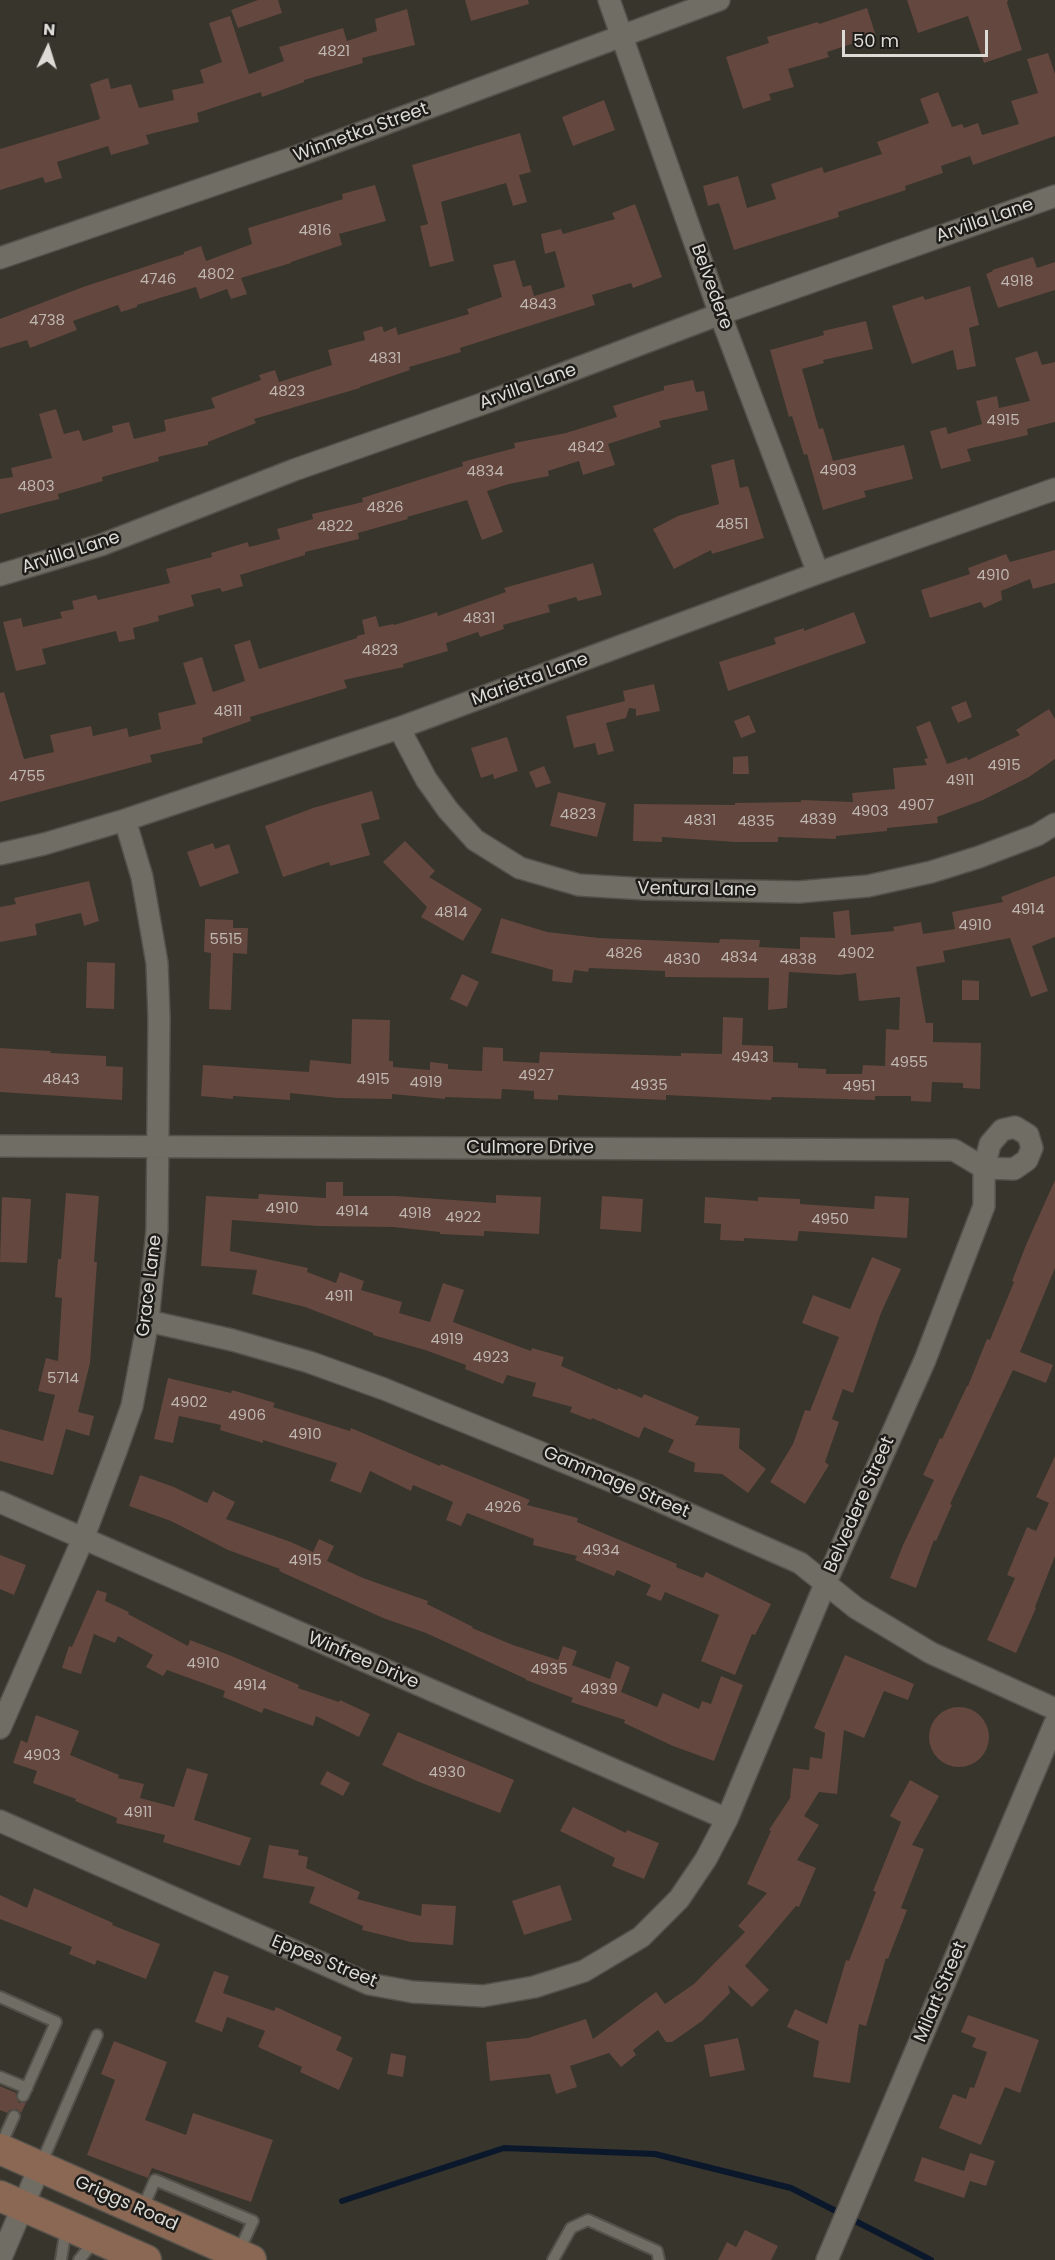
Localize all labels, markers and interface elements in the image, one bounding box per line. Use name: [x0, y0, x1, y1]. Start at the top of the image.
north arrow: [18, 18, 78, 78]
text: N: [42, 18, 56, 41]
scale bar: [845, 18, 990, 56]
text: 50 m: [853, 28, 899, 53]
house number: 4821: [318, 43, 350, 61]
street label: Winnetka Street: [291, 99, 431, 167]
street label: Arvilla Lane: [933, 194, 1037, 248]
house number: 4816: [298, 222, 332, 240]
street label: Belvedere: [686, 241, 736, 333]
house number: 4802: [198, 266, 234, 284]
house number: 4746: [140, 271, 176, 289]
house number: 4918: [1000, 273, 1034, 291]
house number: 4843: [519, 296, 557, 314]
house number: 4738: [29, 312, 65, 330]
house number: 4831: [369, 350, 401, 368]
street label: Arvilla Lane: [476, 359, 580, 415]
house number: 4823: [269, 383, 305, 401]
house number: 4915: [986, 412, 1020, 430]
house number: 4842: [568, 439, 604, 457]
house number: 4903: [819, 462, 857, 480]
house number: 4834: [466, 463, 504, 481]
house number: 4803: [17, 478, 55, 496]
house number: 4826: [366, 499, 404, 517]
house number: 4851: [715, 516, 749, 534]
house number: 4822: [317, 518, 353, 536]
street label: Arvilla Lane: [19, 527, 123, 579]
house number: 4910: [976, 567, 1010, 585]
house number: 4831: [463, 610, 495, 628]
house number: 4823: [362, 642, 398, 660]
street label: Marietta Lane: [469, 649, 591, 711]
house number: 4811: [214, 703, 242, 721]
house number: 4915: [987, 757, 1021, 775]
house number: 4755: [9, 768, 45, 786]
house number: 4911: [946, 772, 974, 790]
house number: 4907: [898, 797, 934, 815]
house number: 4903: [851, 803, 889, 821]
house number: 4823: [560, 806, 596, 824]
house number: 4839: [799, 811, 837, 829]
house number: 4831: [684, 812, 716, 830]
house number: 4835: [737, 813, 775, 831]
street label: Ventura Lane: [637, 878, 757, 902]
house number: 4914: [1011, 901, 1045, 919]
house number: 4814: [434, 904, 468, 922]
house number: 4910: [958, 917, 992, 935]
house number: 5515: [209, 931, 243, 949]
house number: 4826: [605, 945, 643, 963]
house number: 4902: [838, 945, 874, 963]
house number: 4834: [720, 949, 758, 967]
house number: 4830: [663, 951, 701, 969]
house number: 4838: [779, 951, 817, 969]
house number: 4943: [731, 1049, 769, 1067]
house number: 4955: [890, 1054, 928, 1072]
house number: 4927: [518, 1067, 554, 1085]
house number: 4843: [42, 1071, 80, 1089]
house number: 4915: [356, 1071, 390, 1089]
house number: 4919: [409, 1074, 443, 1092]
house number: 4935: [630, 1077, 668, 1095]
house number: 4951: [842, 1078, 876, 1096]
street label: Culmore Drive: [466, 1137, 594, 1159]
house number: 4910: [265, 1200, 299, 1218]
house number: 4914: [335, 1203, 369, 1221]
house number: 4918: [398, 1205, 432, 1223]
house number: 4922: [445, 1209, 481, 1227]
house number: 4950: [811, 1211, 849, 1229]
street label: Grace Lane: [133, 1234, 167, 1338]
house number: 4911: [325, 1288, 353, 1306]
house number: 4919: [430, 1331, 464, 1349]
house number: 4923: [473, 1349, 509, 1367]
house number: 5714: [47, 1370, 79, 1388]
house number: 4902: [171, 1394, 207, 1412]
house number: 4906: [228, 1407, 266, 1425]
house number: 4910: [288, 1426, 322, 1444]
street label: Belvedere Street: [820, 1434, 900, 1576]
street label: Gammage Street: [540, 1443, 692, 1523]
house number: 4926: [484, 1499, 522, 1517]
house number: 4934: [582, 1542, 620, 1560]
house number: 4915: [288, 1552, 322, 1570]
street label: Winfree Drive: [304, 1628, 422, 1694]
house number: 4910: [186, 1655, 220, 1673]
house number: 4935: [530, 1661, 568, 1679]
house number: 4914: [233, 1677, 267, 1695]
house number: 4939: [580, 1681, 618, 1699]
house number: 4903: [23, 1747, 61, 1765]
house number: 4930: [428, 1764, 466, 1782]
house number: 4911: [124, 1804, 152, 1822]
street label: Eppes Street: [268, 1931, 380, 1993]
street label: Milart Street: [910, 1938, 972, 2046]
street label: Griggs Road: [71, 2172, 181, 2236]

